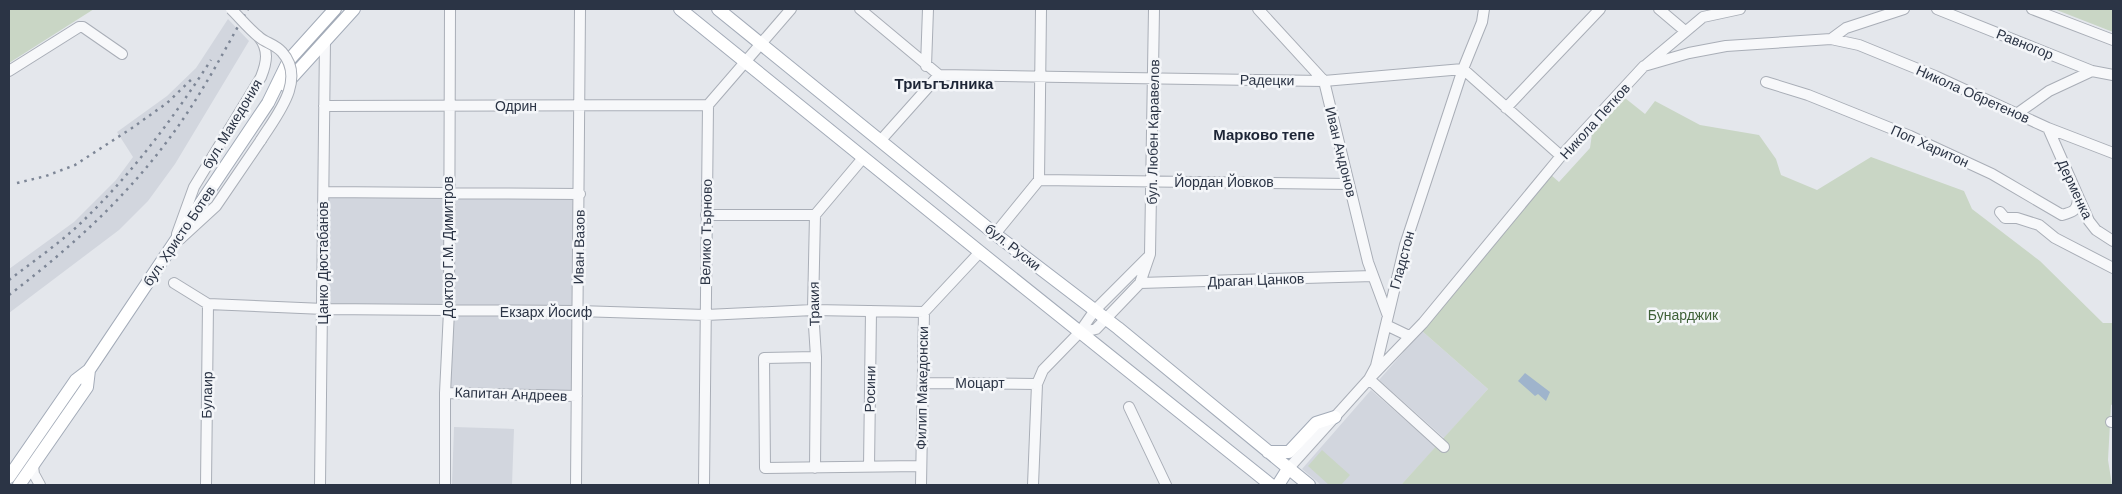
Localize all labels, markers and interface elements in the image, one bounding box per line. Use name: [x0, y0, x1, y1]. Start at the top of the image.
street label: Равногор: [1994, 24, 2056, 64]
street label: бул. Любен Каравелов: [1143, 59, 1163, 205]
street label: Никола Обретенов: [1913, 61, 2033, 127]
street label: Радецки: [1240, 71, 1294, 89]
district label: Триъгълника: [895, 74, 994, 94]
street label: бул. Македония: [198, 76, 266, 172]
street label: Никола Петков: [1556, 79, 1634, 163]
street label: Одрин: [495, 97, 537, 115]
street label: Иван Андонов: [1321, 105, 1361, 199]
street label: Поп Харитон: [1888, 121, 1972, 171]
district label: Марково тепе: [1213, 125, 1315, 145]
street label: Дерменка: [2053, 156, 2097, 222]
street label: Йордан Йовков: [1174, 173, 1274, 191]
street label: Доктор Г.М. Димитров: [439, 176, 457, 318]
street label: Велико Търново: [696, 179, 716, 285]
street label: бул. Христо Ботев: [139, 182, 219, 290]
street label: Цанко Дюстабанов: [314, 201, 332, 325]
street label: Иван Вазов: [569, 209, 589, 285]
street label: бул. Руски: [981, 220, 1045, 274]
street label: Гладстон: [1386, 229, 1418, 291]
street label: Драган Цанков: [1207, 269, 1305, 291]
street label: Тракия: [805, 281, 823, 327]
street label: Екзарх Йосиф: [500, 303, 592, 321]
park label: Бунарджик: [1648, 306, 1719, 324]
street label: Филип Македонски: [912, 326, 932, 450]
street label: Росини: [861, 365, 879, 413]
street label: Булаир: [198, 371, 216, 419]
street label: Моцарт: [955, 374, 1005, 392]
street label: Капитан Андреев: [454, 383, 568, 405]

